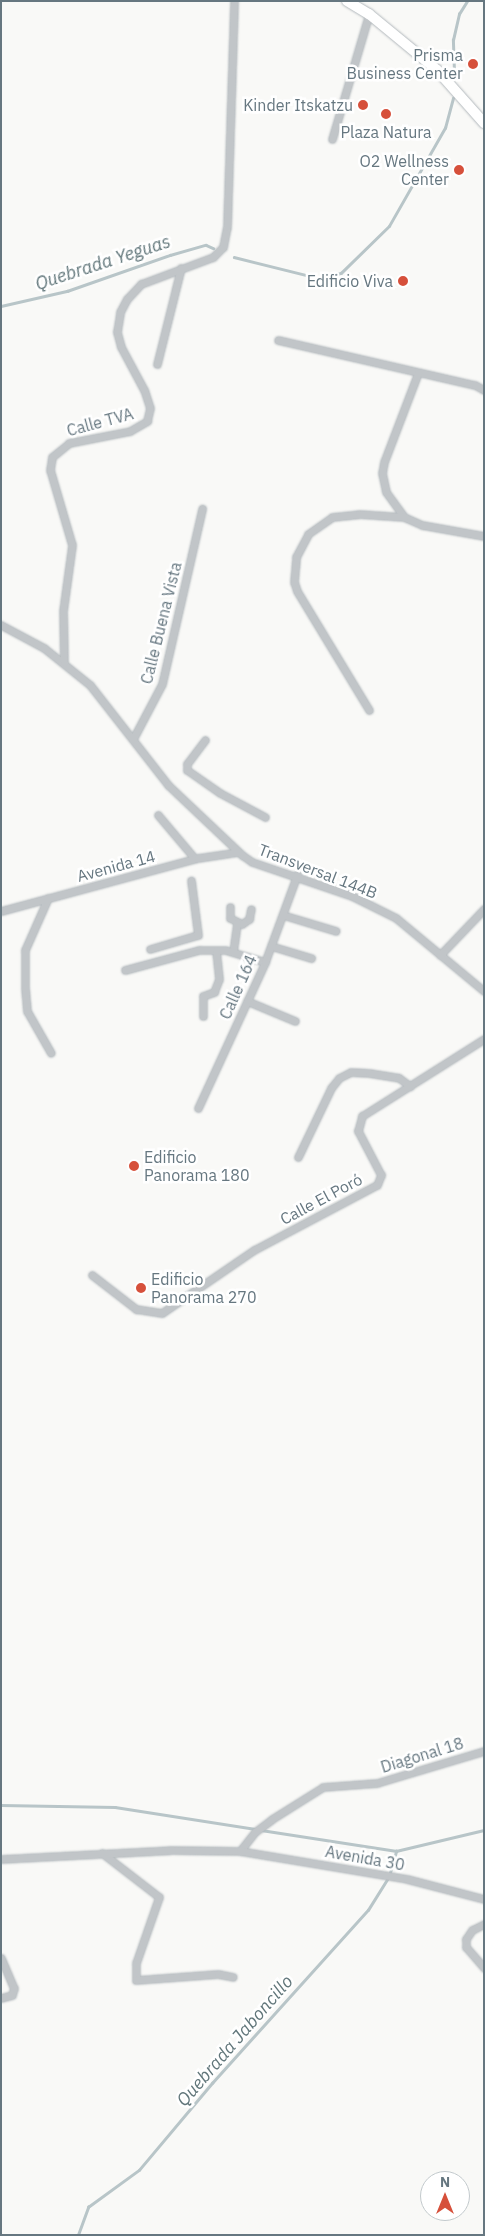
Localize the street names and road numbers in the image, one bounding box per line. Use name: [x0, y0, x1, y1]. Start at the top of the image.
street label: Calle TVA: [65, 404, 135, 440]
street label: Calle Buena Vista: [137, 560, 185, 686]
street label: Transversal 144B: [256, 840, 380, 902]
street label: Avenida 14: [75, 846, 157, 886]
street label: Calle 164: [215, 952, 261, 1022]
street label: Calle El Poró: [277, 1169, 365, 1229]
street label: Diagonal 18: [378, 1733, 466, 1777]
street label: Avenida 30: [324, 1842, 406, 1874]

